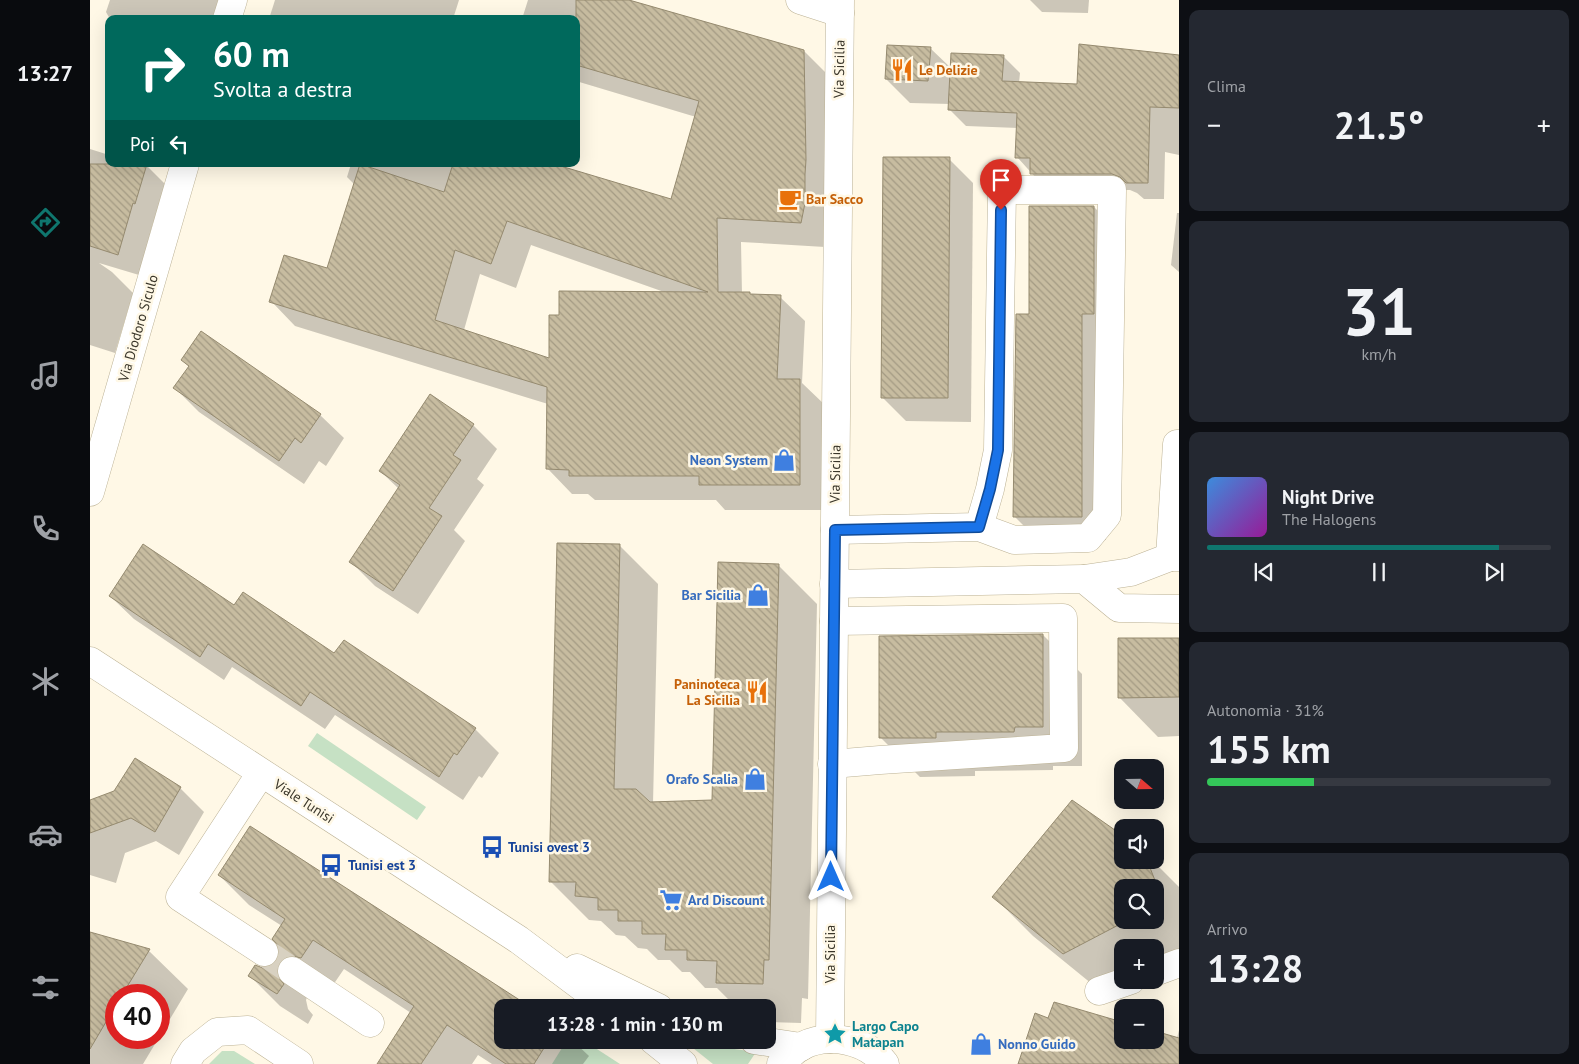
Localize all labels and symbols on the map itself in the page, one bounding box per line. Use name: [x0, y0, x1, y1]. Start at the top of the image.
street label: Via Sicilia: [829, 40, 849, 99]
restaurant icon: Le Delizie: [889, 57, 915, 83]
place label: Le Delizie: [919, 61, 978, 79]
pin: [980, 159, 1022, 210]
cafe icon: Bar Sacco: [777, 186, 803, 212]
place label: Bar Sacco: [806, 190, 864, 208]
street label: Via Diodoro Siculo: [114, 272, 162, 385]
street label: Via Sicilia: [825, 445, 845, 504]
shop icon: Neon System: [771, 447, 797, 473]
place label: Neon System: [690, 451, 768, 469]
shop icon: Bar Sicilia: [745, 582, 771, 608]
place label: Bar Sicilia: [681, 586, 741, 604]
place label: Paninoteca La Sicilia: [674, 675, 740, 709]
restaurant icon: Paninoteca La Sicilia: [744, 679, 770, 705]
north arrow: [1114, 759, 1164, 809]
shop icon: Orafo Scalia: [742, 766, 768, 792]
place label: Orafo Scalia: [666, 770, 738, 788]
street label: Viale Tunisi: [270, 774, 337, 827]
bus stop icon: Tunisi ovest 3: [479, 834, 505, 860]
place label: Tunisi ovest 3: [508, 838, 590, 856]
position arrow: [804, 850, 856, 902]
bus stop icon: Tunisi est 3: [318, 852, 344, 878]
place label: Tunisi est 3: [348, 856, 416, 874]
supermarket icon: Ard Discount: [658, 887, 684, 913]
place label: Ard Discount: [688, 891, 765, 909]
street label: Via Sicilia: [821, 925, 839, 984]
speed limit sign: 40: [105, 984, 170, 1049]
place label: Largo Capo Matapan: [852, 1017, 920, 1051]
place icon: Largo Capo Matapan: [822, 1021, 848, 1047]
shop icon: Nonno Guido: [968, 1031, 994, 1057]
place label: Nonno Guido: [998, 1035, 1076, 1053]

